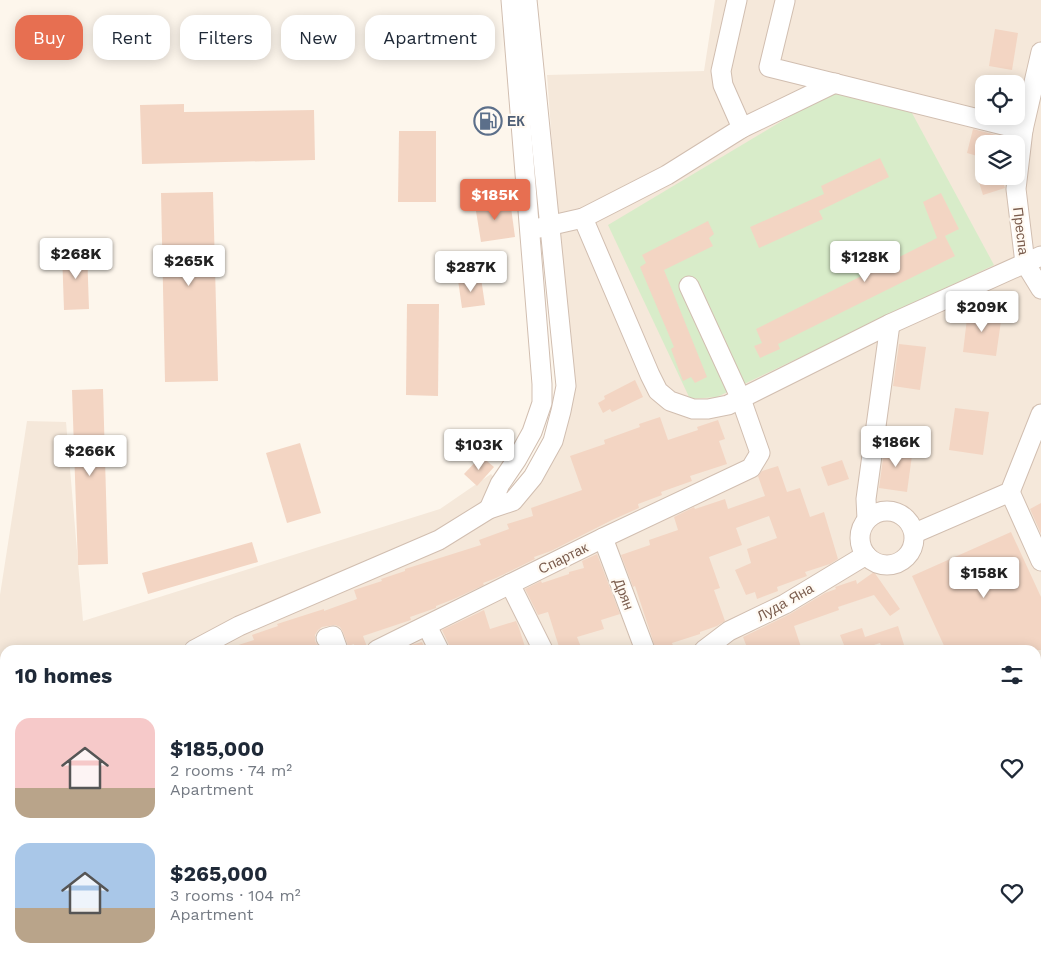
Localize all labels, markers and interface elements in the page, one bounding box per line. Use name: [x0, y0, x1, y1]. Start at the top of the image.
chip: Buy: [15, 15, 83, 60]
chip: Rent: [93, 15, 170, 60]
chip: Filters: [180, 15, 271, 60]
chip: New: [281, 15, 355, 60]
chip: Apartment: [365, 15, 495, 60]
map controls: [975, 75, 1025, 185]
button: locate: [975, 75, 1025, 125]
fuel station icon: ЕК: [473, 106, 503, 136]
place label: ЕК: [507, 113, 525, 129]
button: layers: [975, 135, 1025, 185]
pin: $185K: [460, 178, 530, 221]
text: $185K: [471, 185, 519, 204]
street label: Преспа: [1010, 206, 1032, 256]
pin: $268K: [41, 238, 111, 280]
pin: $128K: [830, 240, 900, 283]
text: $268K: [51, 244, 101, 263]
pin: $265K: [154, 244, 224, 287]
text: $128K: [841, 247, 889, 266]
pin: $287K: [436, 250, 506, 293]
text: $265K: [164, 251, 214, 270]
text: $287K: [446, 257, 496, 276]
pin: $209K: [947, 290, 1017, 333]
text: $209K: [956, 297, 1008, 316]
pin: $186K: [861, 426, 931, 468]
pin: $103K: [444, 428, 514, 471]
text: $186K: [872, 432, 920, 451]
pin: $266K: [55, 434, 125, 477]
text: $103K: [455, 435, 503, 454]
text: $266K: [65, 441, 115, 460]
street label: Спартак: [536, 539, 591, 577]
pin: $158K: [949, 556, 1019, 599]
text: $158K: [960, 563, 1008, 582]
street label: Дрян: [611, 576, 637, 612]
street label: Луда Яна: [754, 580, 816, 624]
icon: filters: [998, 661, 1026, 689]
text: 10 homes: [15, 663, 112, 688]
text: $185,000: [170, 736, 264, 761]
icon: home: [55, 738, 115, 798]
icon: heart: [998, 754, 1026, 782]
text: 2 rooms · 74 m²: [170, 761, 292, 780]
text: Apartment: [170, 780, 253, 799]
text: $265,000: [170, 861, 268, 886]
icon: home: [55, 863, 115, 923]
icon: heart: [998, 879, 1026, 907]
text: 3 rooms · 104 m²: [170, 886, 301, 905]
text: Apartment: [170, 905, 253, 924]

